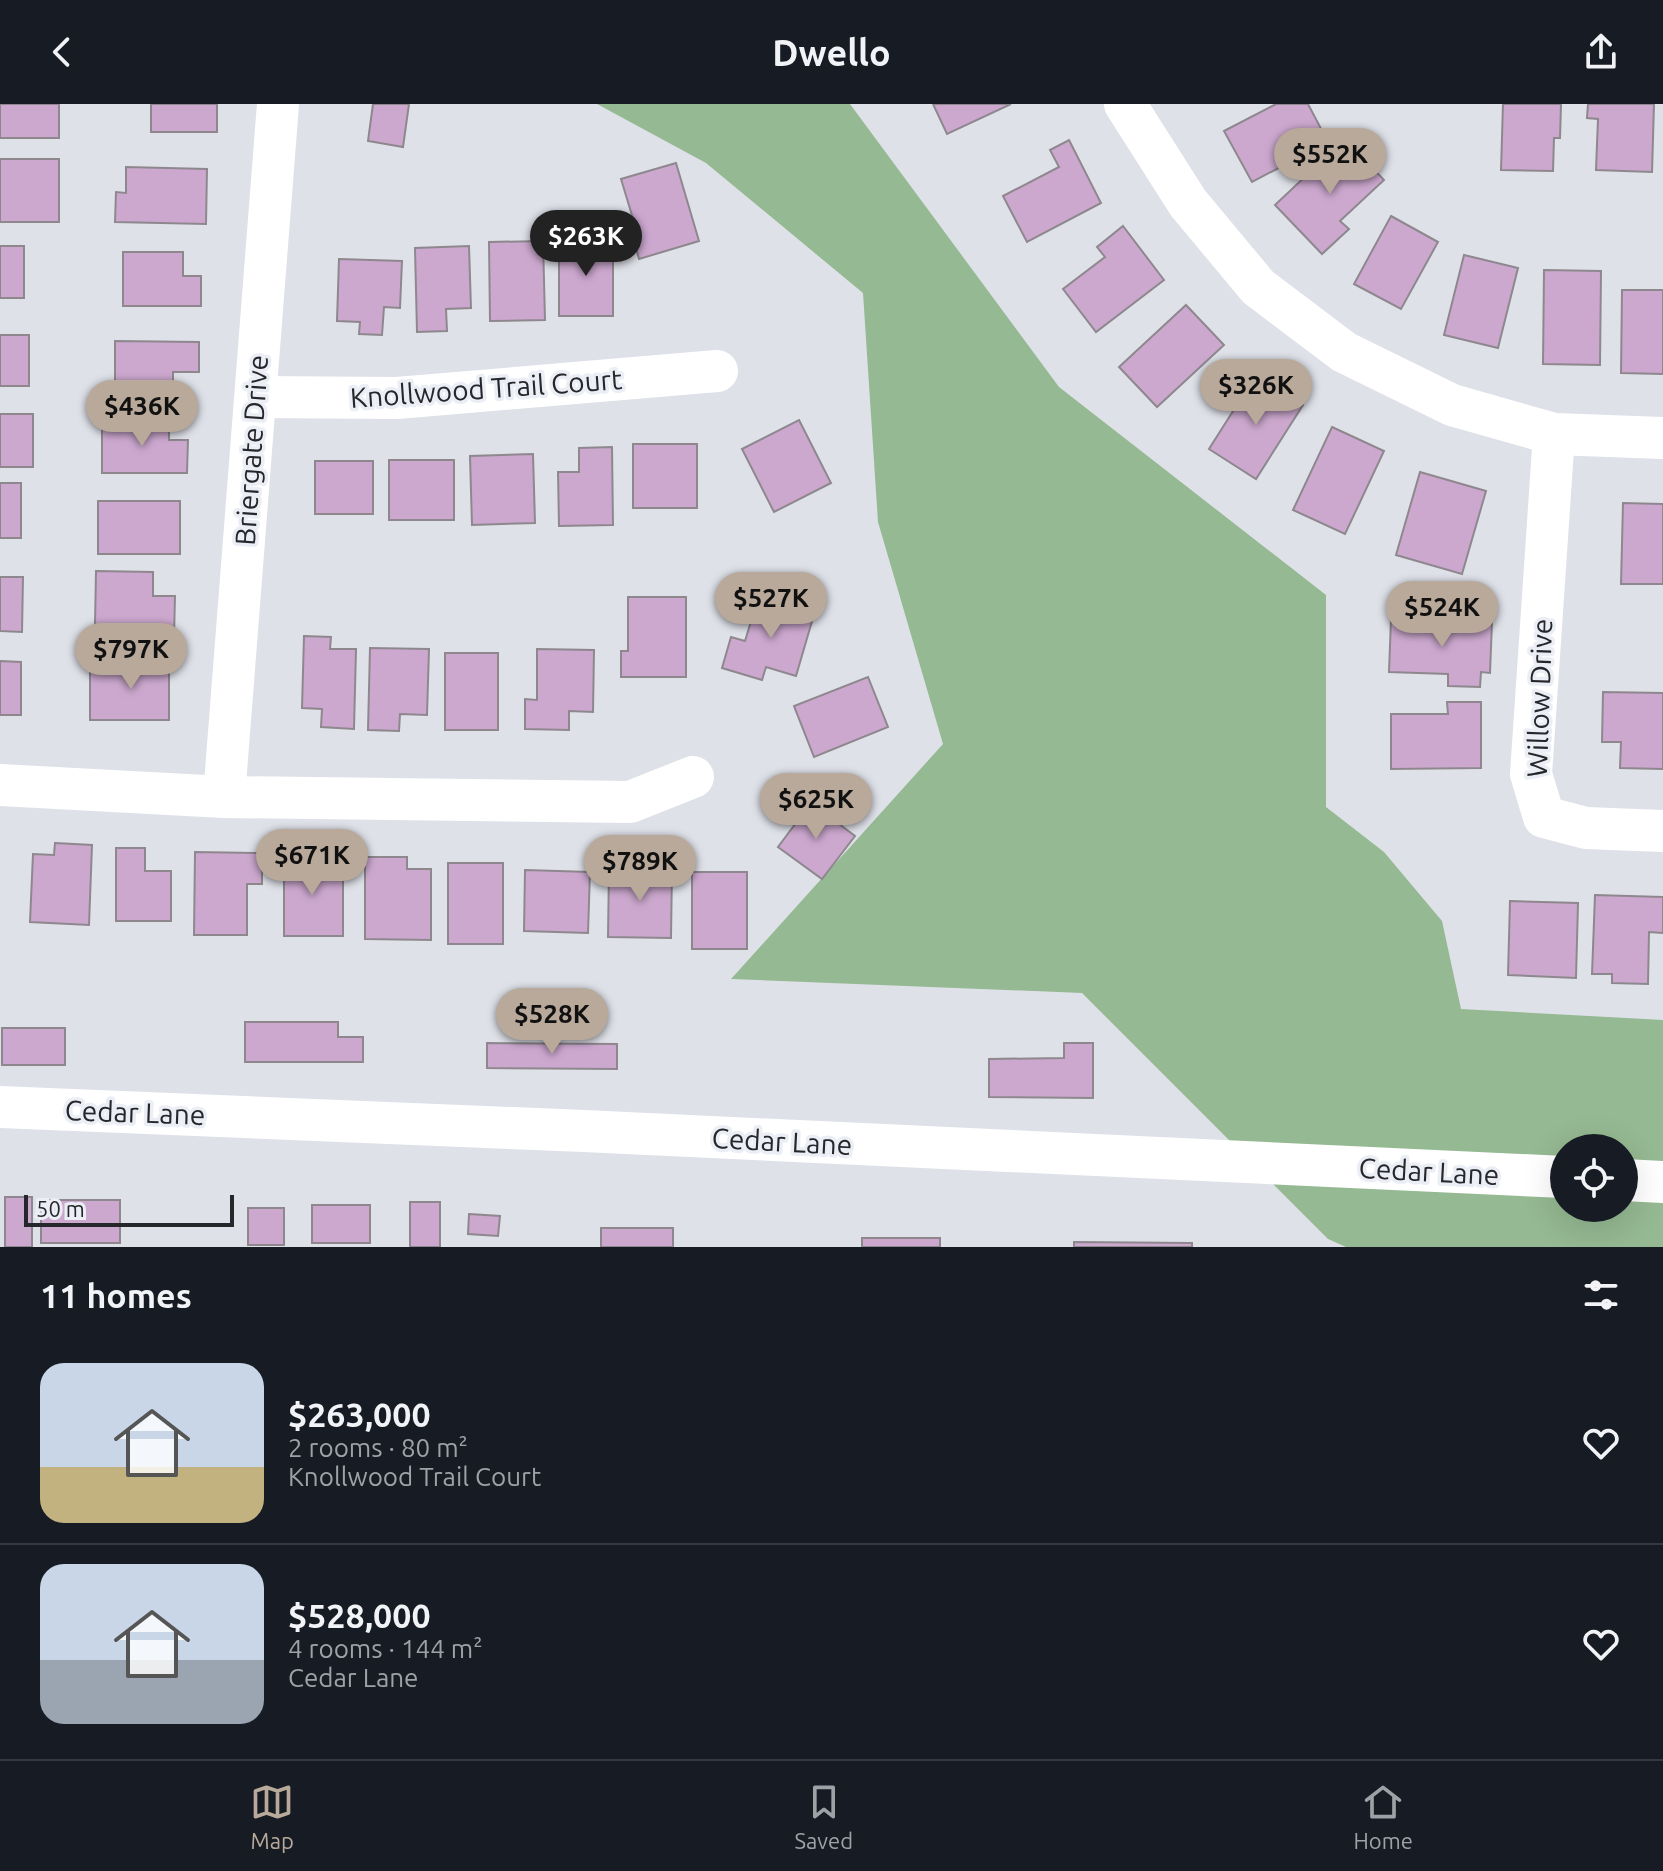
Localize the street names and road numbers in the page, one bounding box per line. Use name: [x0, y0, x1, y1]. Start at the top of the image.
street label: Briergate Drive: [229, 354, 273, 546]
street label: Knollwood Trail Court: [349, 363, 623, 413]
street label: Willow Drive: [1521, 618, 1557, 778]
street label: Cedar Lane: [64, 1094, 206, 1130]
street label: Cedar Lane: [711, 1122, 853, 1160]
street label: Cedar Lane: [1358, 1152, 1500, 1190]

